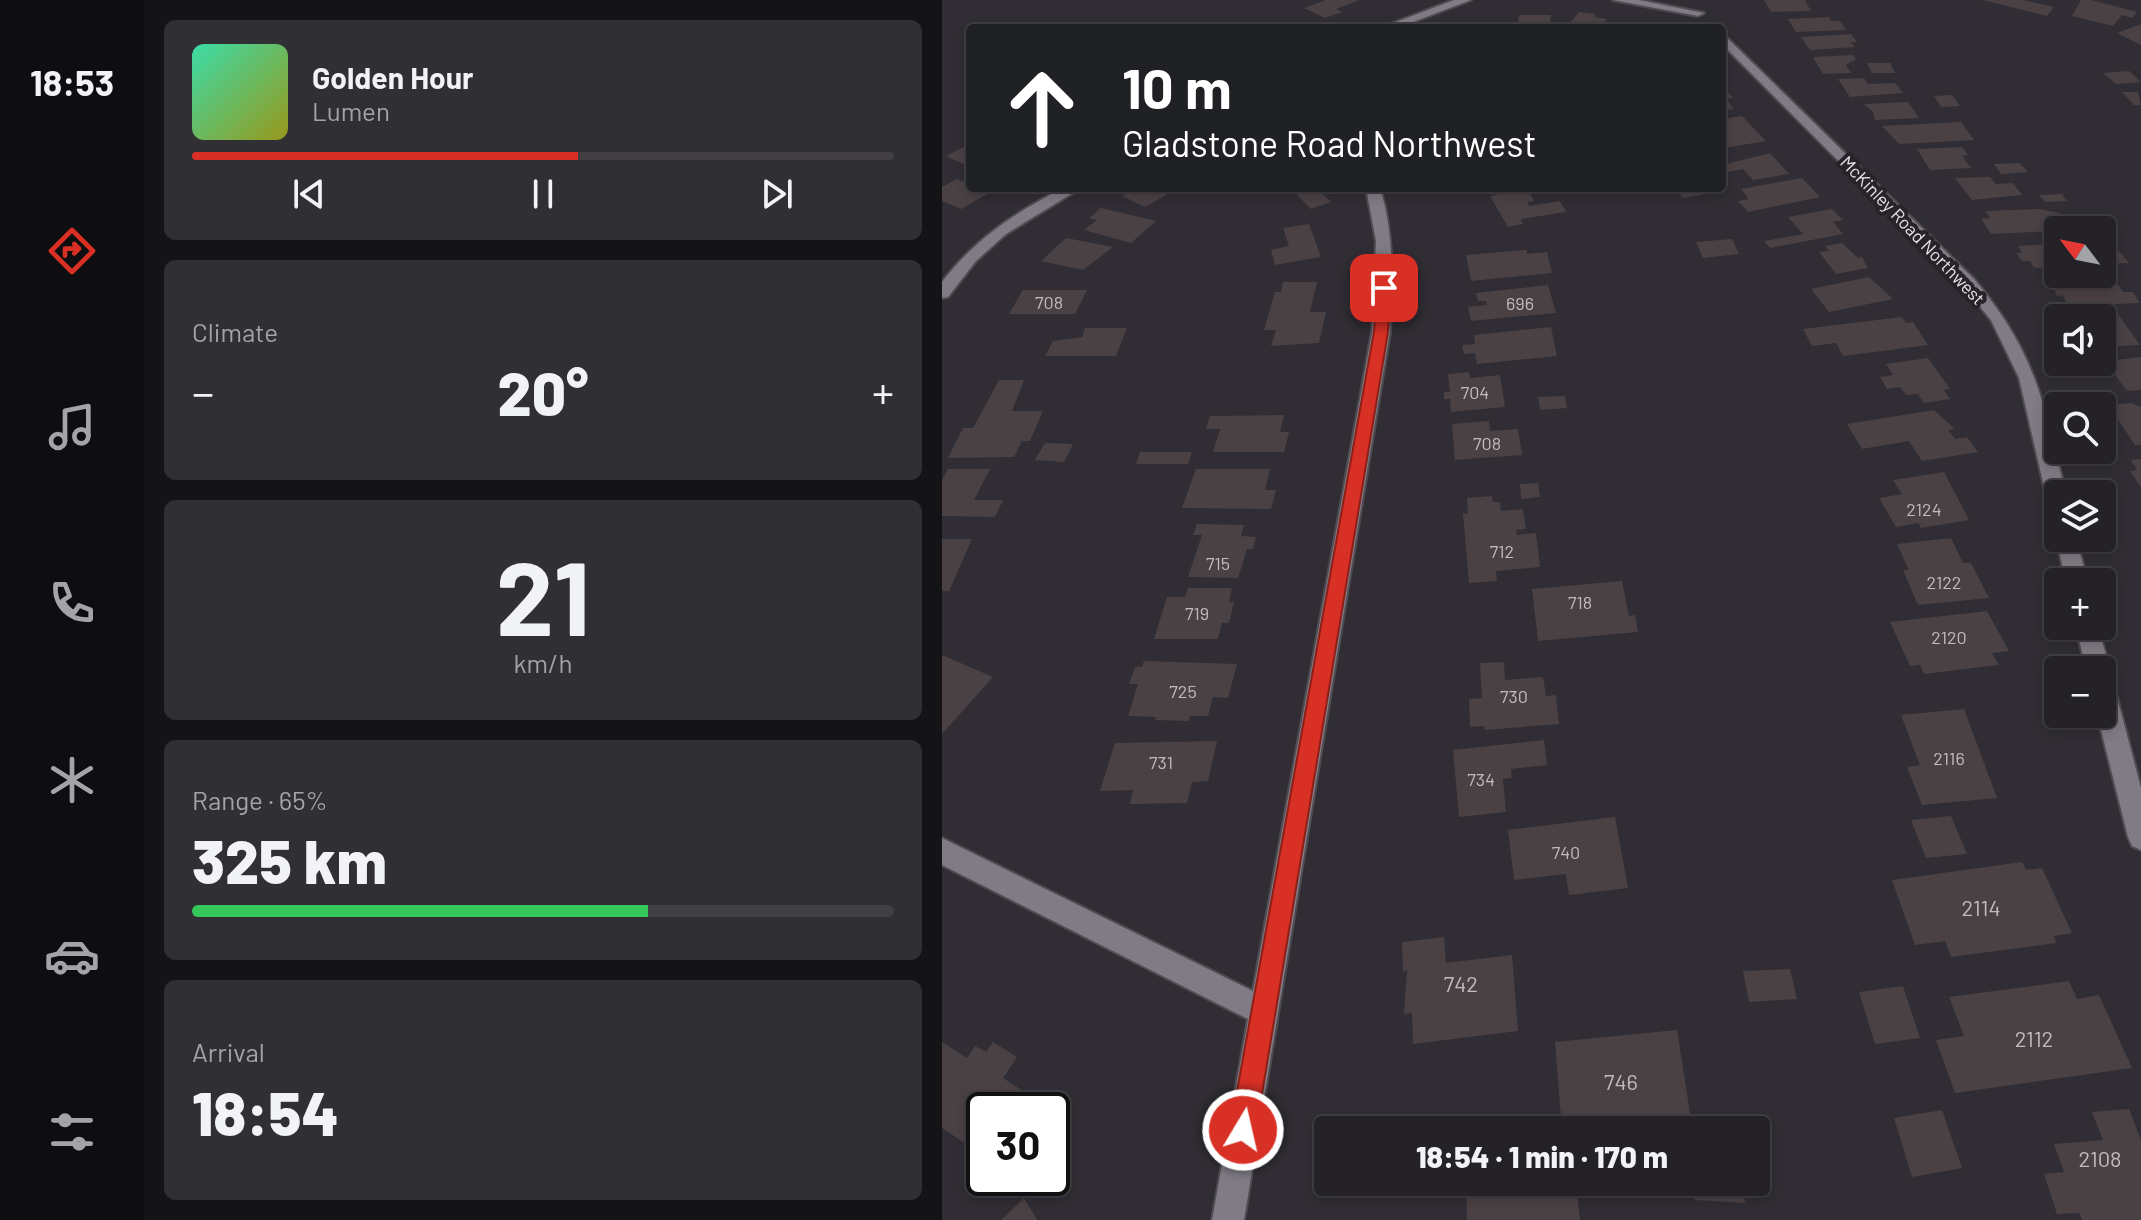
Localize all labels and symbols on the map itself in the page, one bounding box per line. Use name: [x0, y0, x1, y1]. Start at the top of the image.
street label: McKinley Road Northwest: [1836, 151, 1990, 309]
north arrow: [2044, 216, 2116, 288]
pin: [1350, 254, 1418, 322]
house number: 708: [1035, 291, 1063, 313]
house number: 696: [1506, 292, 1534, 314]
house number: 704: [1461, 381, 1489, 403]
house number: 708: [1473, 432, 1501, 454]
house number: 2124: [1906, 498, 1942, 520]
house number: 712: [1490, 540, 1514, 562]
house number: 715: [1206, 552, 1230, 574]
house number: 2122: [1927, 571, 1962, 593]
house number: 718: [1568, 591, 1592, 613]
house number: 719: [1185, 602, 1209, 624]
house number: 2120: [1931, 626, 1967, 648]
house number: 725: [1169, 680, 1197, 702]
house number: 730: [1500, 685, 1528, 707]
house number: 2116: [1933, 747, 1965, 769]
house number: 731: [1149, 751, 1173, 773]
house number: 734: [1467, 768, 1495, 790]
house number: 740: [1552, 841, 1580, 863]
house number: 2114: [1961, 894, 2001, 920]
house number: 742: [1444, 970, 1478, 996]
house number: 2112: [2015, 1025, 2053, 1051]
house number: 746: [1604, 1068, 1638, 1094]
position arrow: [1201, 1088, 1285, 1172]
speed limit sign: 30: [966, 1092, 1070, 1196]
house number: 2108: [2078, 1145, 2122, 1171]

